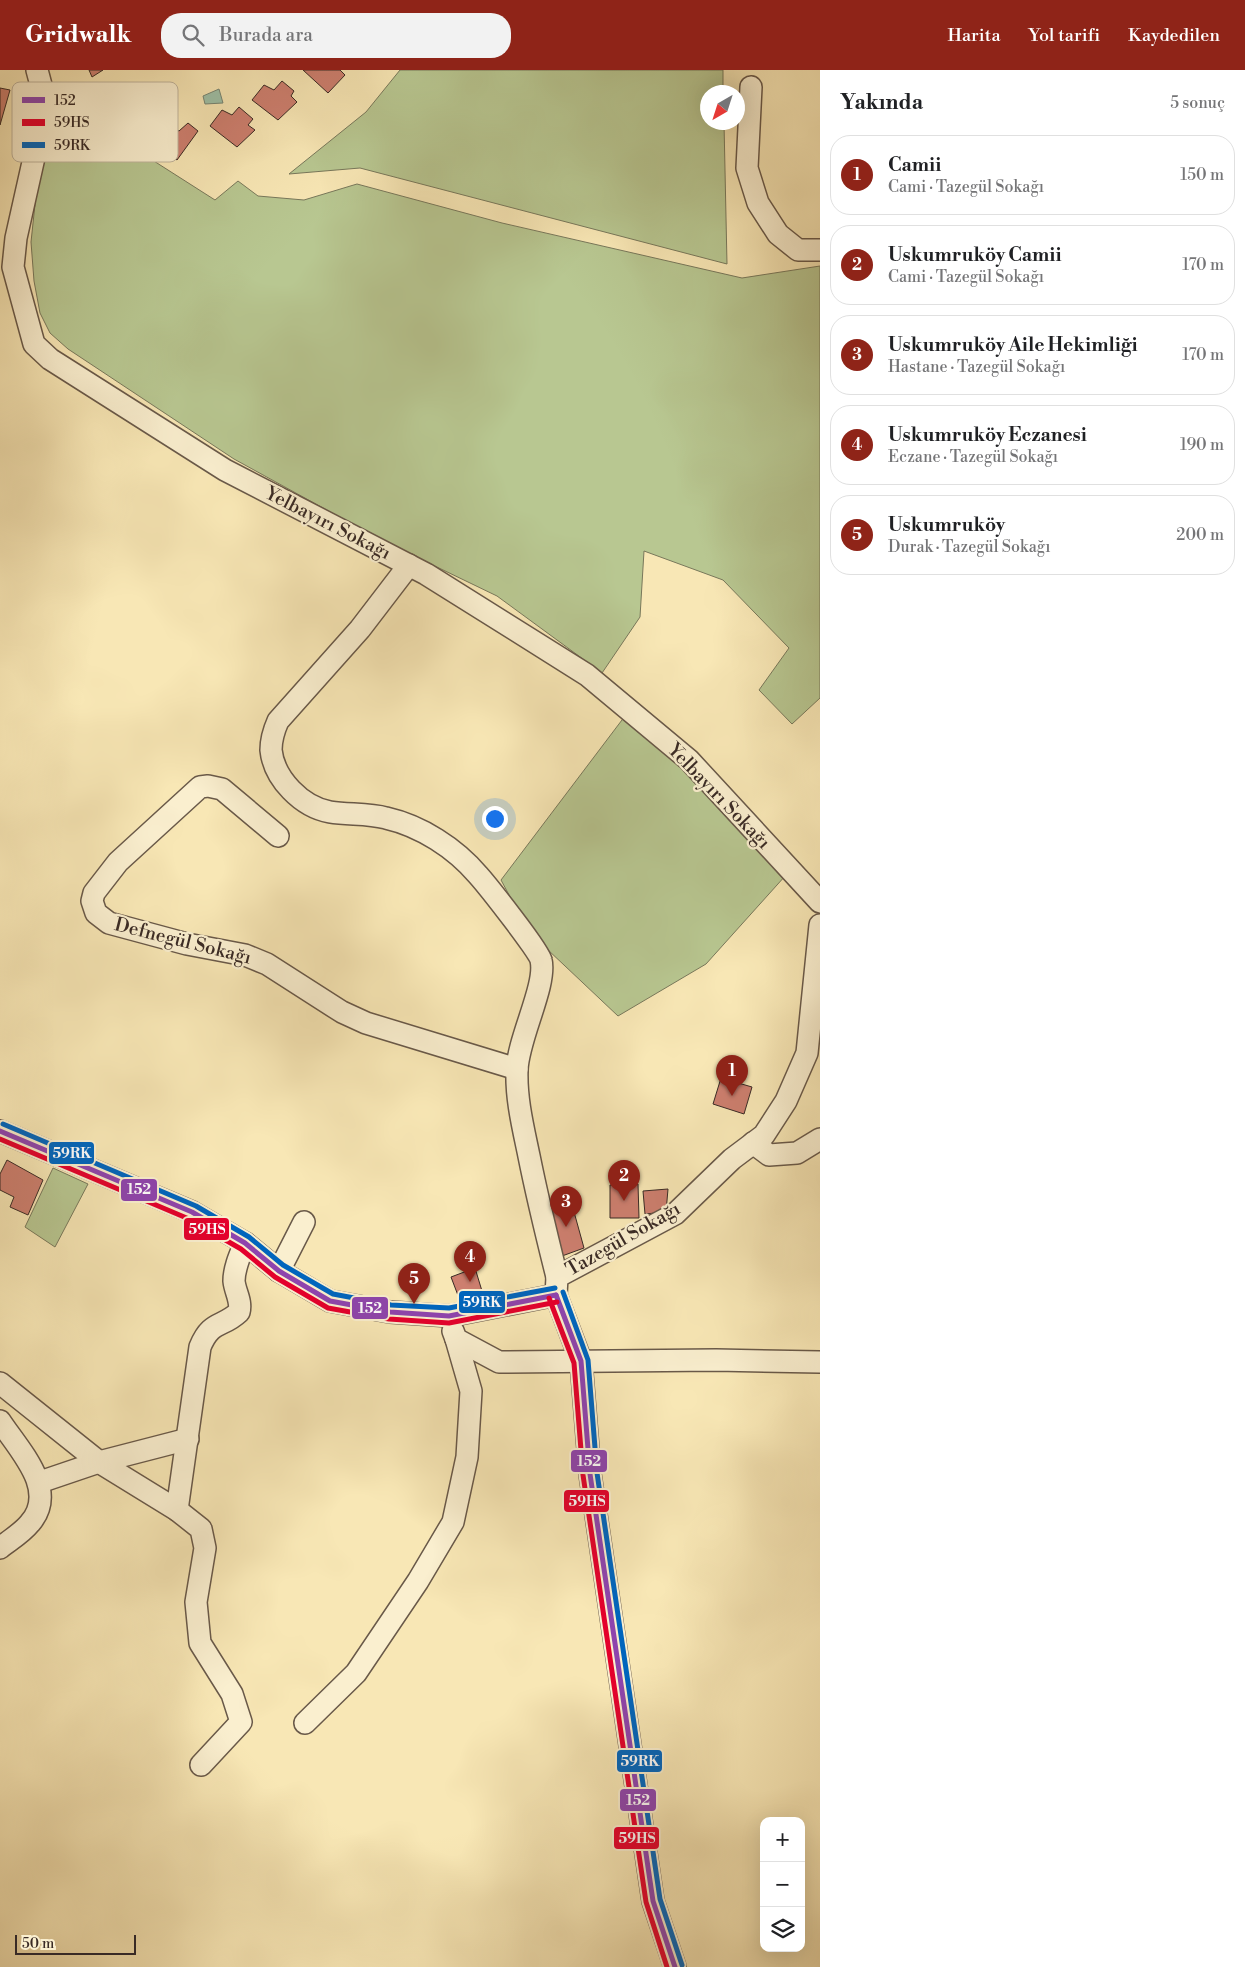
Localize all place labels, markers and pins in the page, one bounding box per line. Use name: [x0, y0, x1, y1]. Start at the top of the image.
pin: 1: [716, 1055, 748, 1096]
pin: 2: [608, 1160, 640, 1201]
pin: 3: [550, 1186, 582, 1227]
pin: 4: [454, 1241, 486, 1282]
pin: 5: [398, 1263, 430, 1304]

